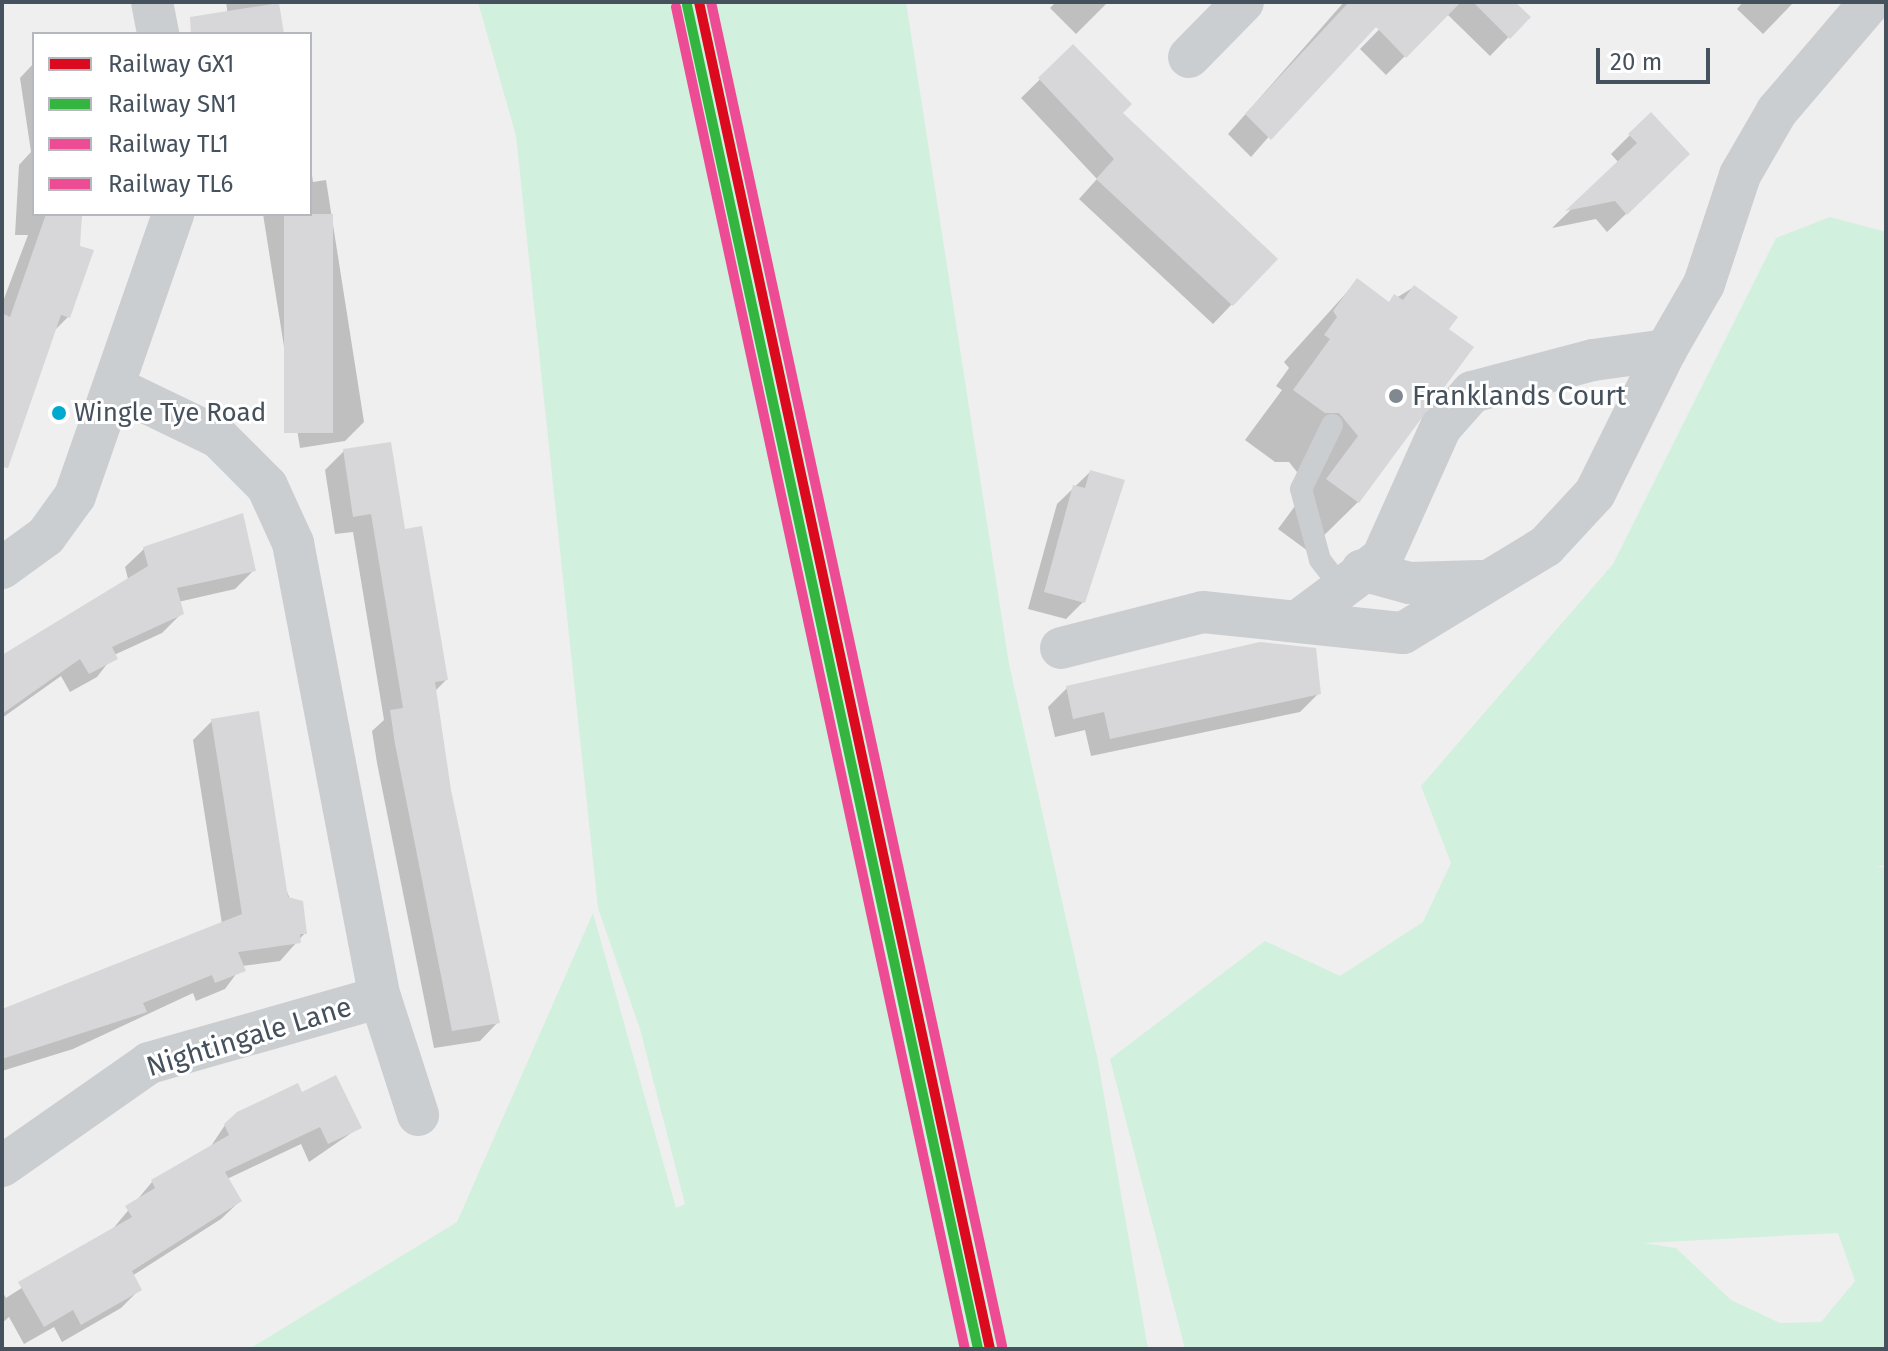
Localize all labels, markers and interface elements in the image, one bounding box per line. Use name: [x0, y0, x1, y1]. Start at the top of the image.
legend: [32, 32, 312, 216]
scale bar: [1600, 32, 1714, 82]
text: 20 m: [1610, 48, 1662, 76]
text: Railway GX1: [108, 50, 234, 78]
text: Railway SN1: [108, 90, 237, 118]
text: Railway TL1: [108, 130, 229, 158]
text: Railway TL6: [108, 170, 233, 198]
place label: Franklands Court: [1412, 379, 1626, 413]
marker: Franklands Court: [1387, 387, 1405, 405]
place label: Wingle Tye Road: [74, 397, 266, 429]
marker: Wingle Tye Road: [51, 405, 67, 421]
street label: Nightingale Lane: [142, 990, 356, 1084]

